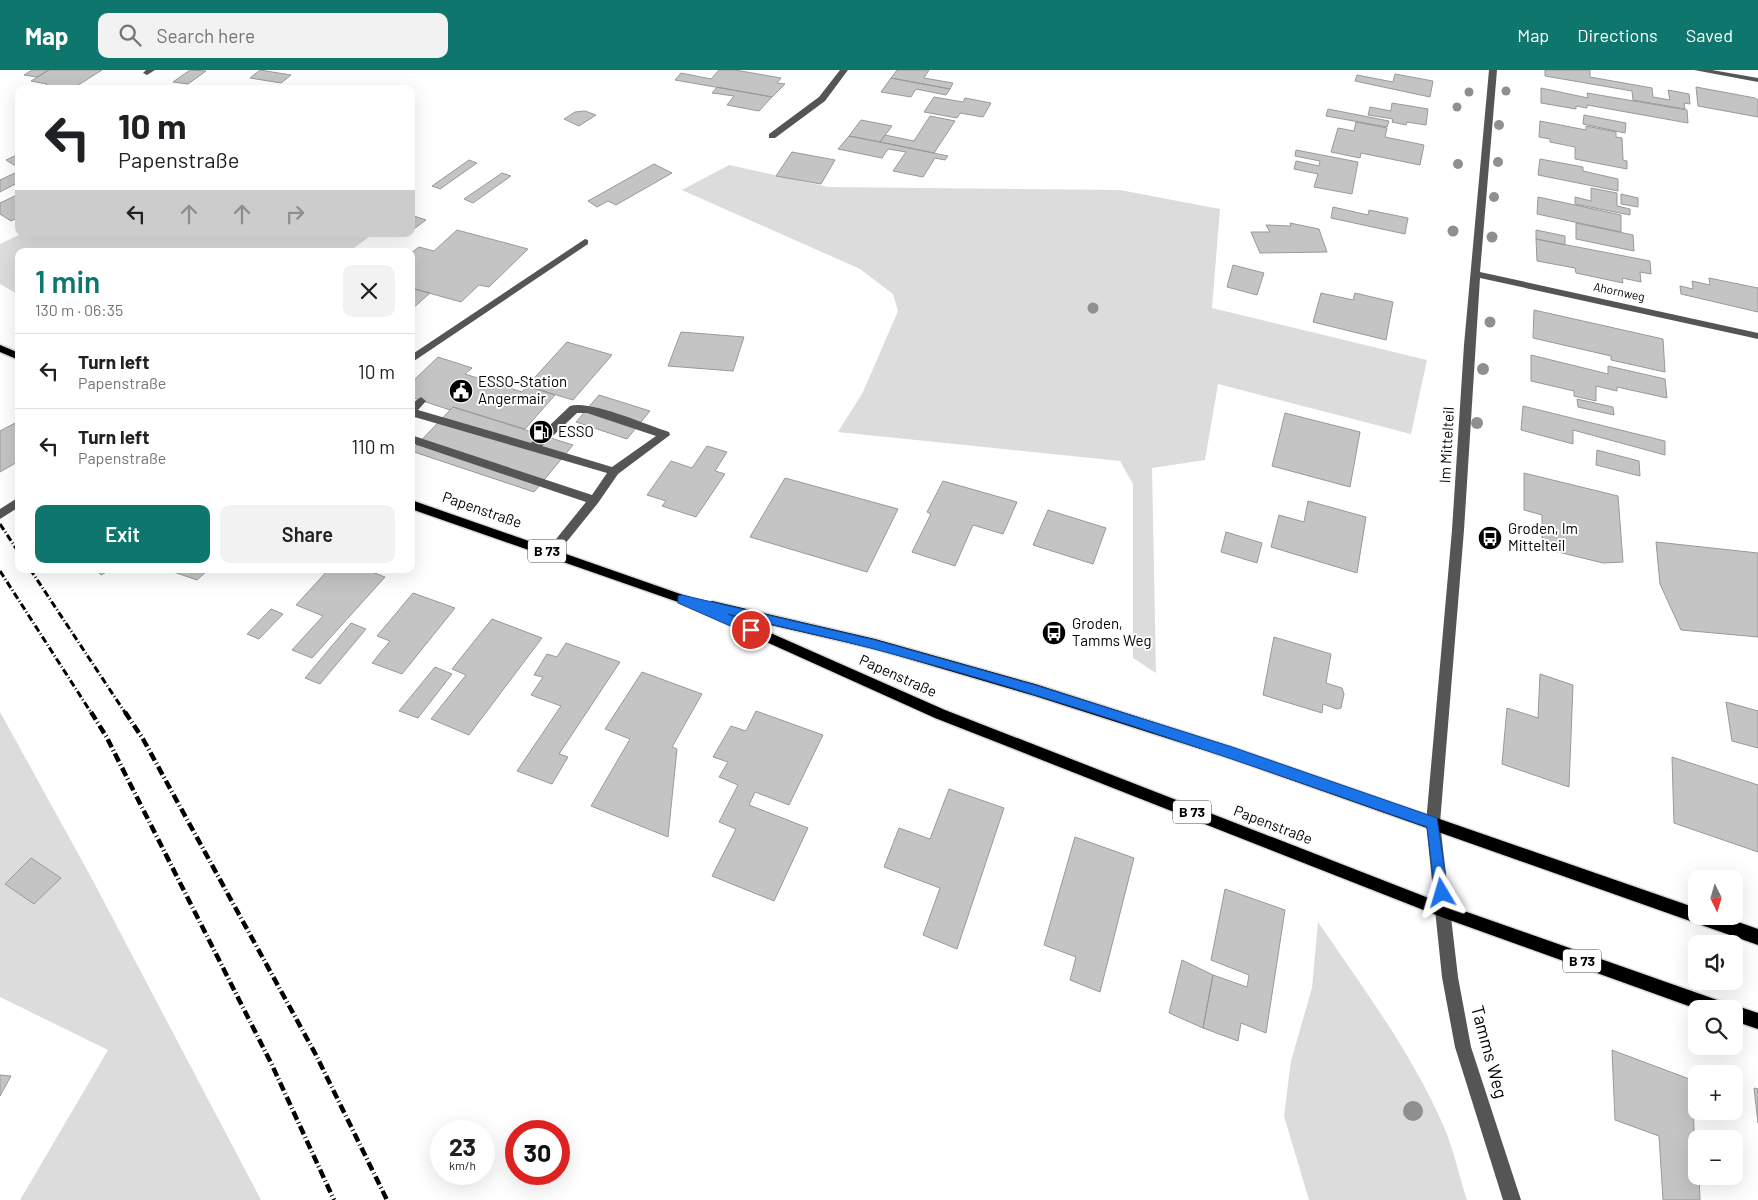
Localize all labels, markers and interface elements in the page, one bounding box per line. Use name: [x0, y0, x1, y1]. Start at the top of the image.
search box: [98, 13, 448, 58]
text: Map: [25, 21, 68, 50]
icon: search: [116, 21, 144, 49]
text: Search here: [156, 24, 255, 47]
text: Map: [1517, 24, 1549, 46]
text: Directions: [1577, 24, 1658, 46]
text: Saved: [1686, 24, 1733, 46]
text: 10 m: [118, 104, 187, 146]
icon: left: [35, 105, 100, 170]
text: Papenstraße: [118, 146, 240, 172]
icon: left: [122, 200, 150, 228]
icon: ahead: [175, 200, 203, 228]
icon: ahead: [228, 200, 256, 228]
icon: right: [281, 200, 309, 228]
text: 1 min: [35, 263, 100, 299]
button: close: [343, 265, 395, 317]
street label: Ahornweg: [1592, 279, 1646, 303]
text: 130 m · 06:35: [35, 300, 123, 319]
text: Turn left: [78, 350, 149, 373]
icon: left: [35, 357, 63, 385]
text: 10 m: [358, 360, 395, 383]
place label: ESSO-Station Angermair: [478, 372, 567, 407]
text: Papenstraße: [78, 373, 166, 392]
public building icon: ESSO-Station Angermair: [448, 378, 474, 404]
street label: Im Mittelteil: [1435, 406, 1457, 484]
fuel station icon: ESSO: [528, 419, 554, 445]
place label: ESSO: [558, 422, 594, 440]
text: Turn left: [78, 425, 149, 448]
icon: left: [35, 432, 63, 460]
text: 110 m: [351, 435, 395, 458]
text: Papenstraße: [78, 448, 166, 467]
street label: Papenstraße: [440, 487, 524, 531]
button: Exit: [35, 505, 210, 563]
button: Share: [220, 505, 395, 563]
place label: Groden, Im Mittelteil: [1508, 519, 1578, 554]
bus stop icon: Groden, Im Mittelteil: [1477, 525, 1503, 551]
road number: B 73: [528, 540, 566, 562]
pin: [730, 609, 772, 651]
place label: Groden, Tamms Weg: [1072, 614, 1151, 649]
icon: arrive: [737, 616, 765, 644]
bus stop icon: Groden, Tamms Weg: [1041, 620, 1067, 646]
street label: Papenstraße: [857, 650, 940, 700]
road number: B 73: [1173, 800, 1211, 824]
street label: Papenstraße: [1231, 801, 1315, 847]
position arrow: [1415, 866, 1467, 918]
north arrow: [1688, 870, 1742, 925]
map controls: [1688, 870, 1743, 1185]
button: sound: [1688, 935, 1743, 990]
road number: B 73: [1563, 949, 1601, 972]
button: search: [1688, 1000, 1743, 1055]
street label: Tamms Weg: [1467, 1003, 1513, 1101]
button: +: [1688, 1065, 1743, 1120]
speed limit sign: 30: [505, 1120, 570, 1185]
button: −: [1688, 1130, 1743, 1185]
text: 23: [449, 1131, 476, 1161]
text: km/h: [449, 1158, 476, 1172]

